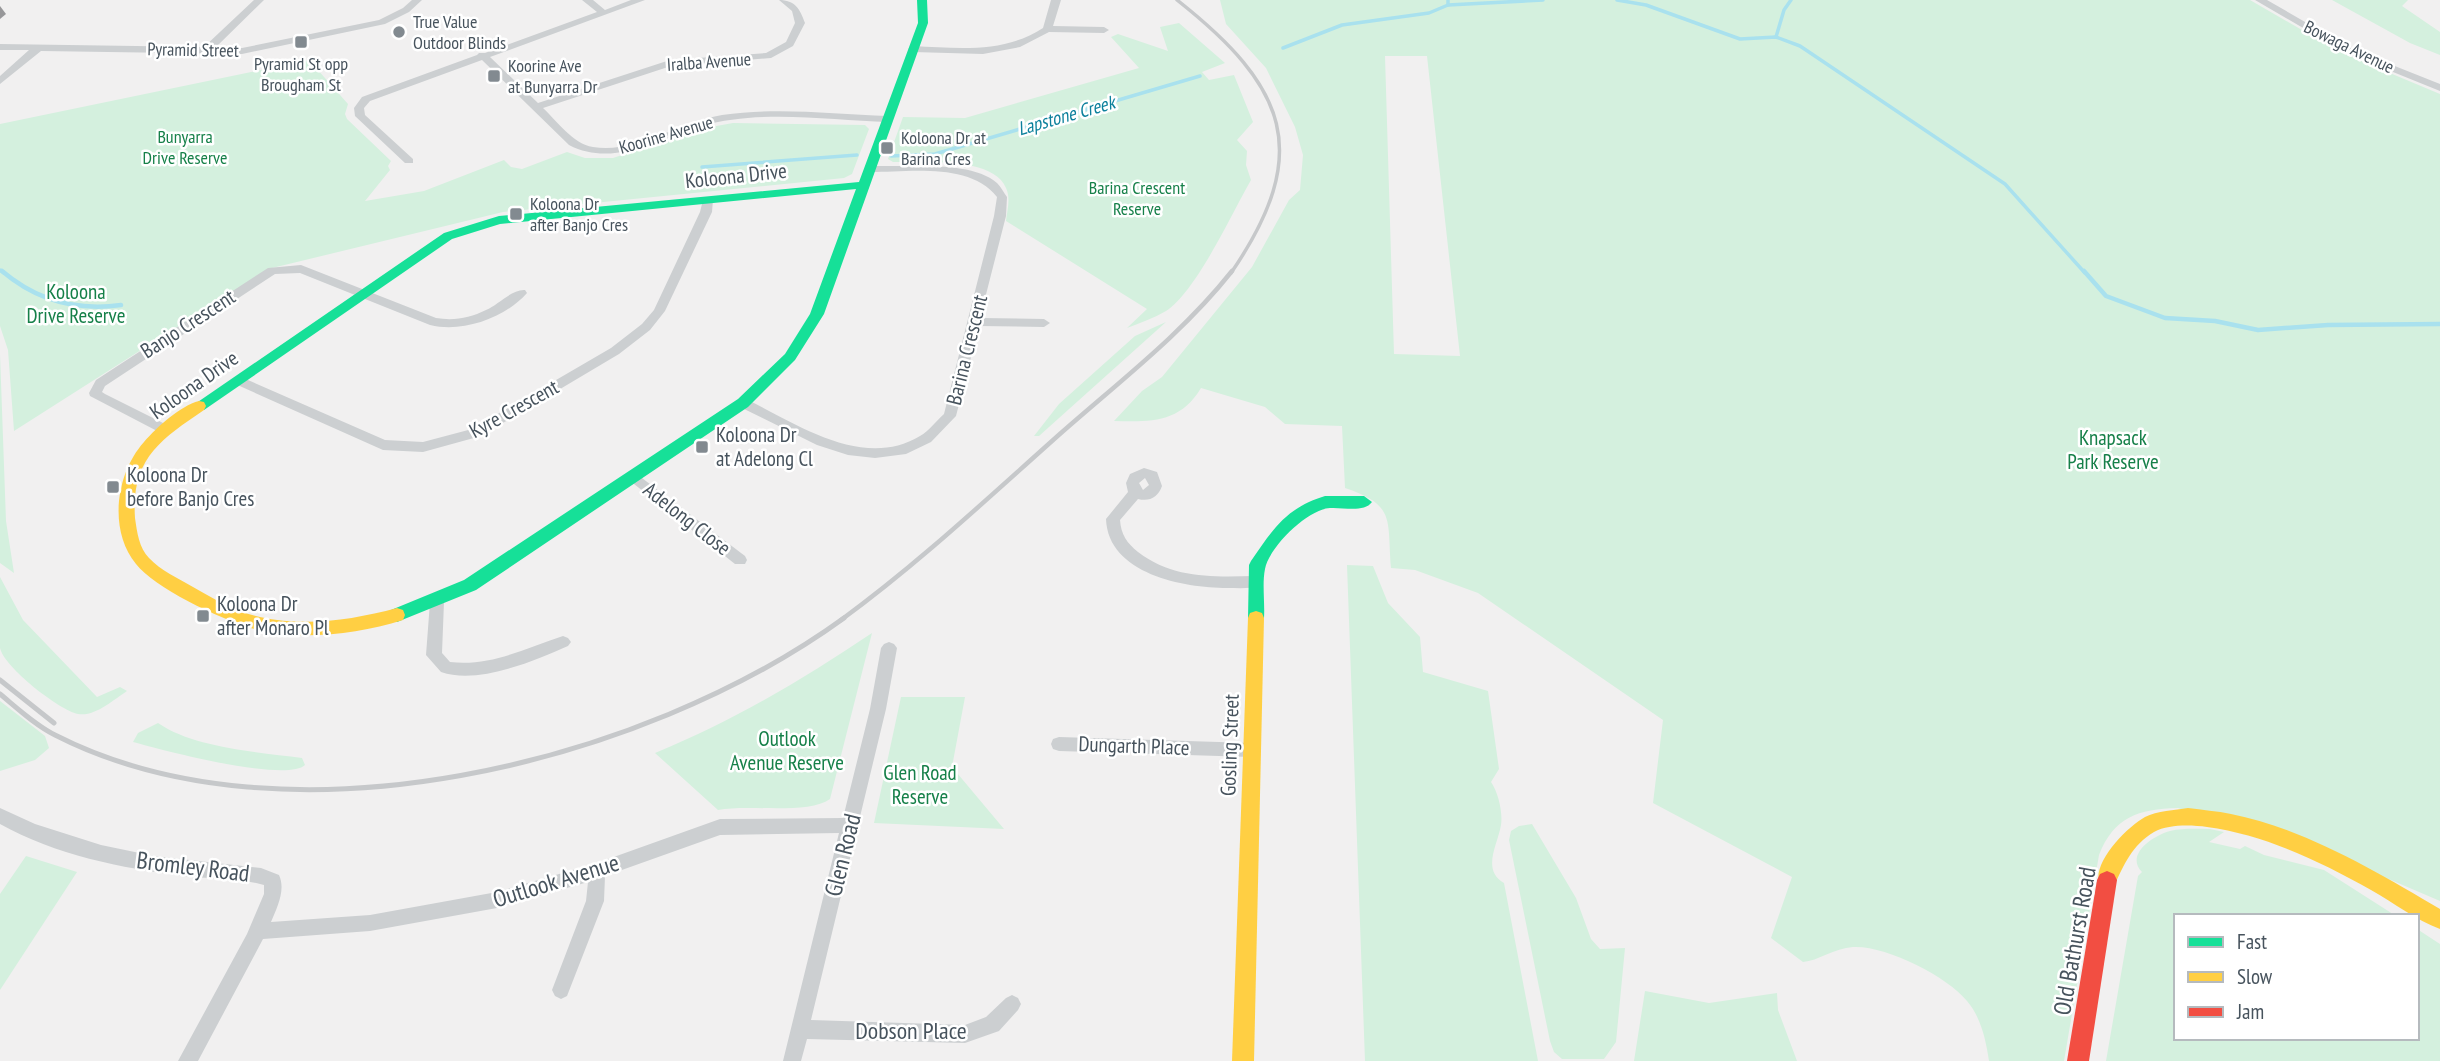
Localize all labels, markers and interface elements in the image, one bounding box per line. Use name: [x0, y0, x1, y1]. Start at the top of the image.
place label: True Value Outdoor Blinds: [413, 10, 506, 54]
street label: Bowaga Avenue: [2300, 15, 2398, 78]
marker: True Value Outdoor Blinds: [391, 24, 407, 40]
marker: Pyramid St opp Brougham St: [293, 34, 309, 50]
street label: Pyramid Street: [147, 37, 239, 62]
street label: Iralba Avenue: [666, 47, 752, 76]
place label: Pyramid St opp Brougham St: [254, 52, 348, 96]
place label: Koorine Ave at Bunyarra Dr: [508, 54, 597, 98]
marker: Koorine Ave at Bunyarra Dr: [486, 68, 502, 84]
water label: Lapstone Creek: [1015, 89, 1120, 140]
street label: Koorine Avenue: [616, 110, 716, 159]
park label: Bunyarra Drive Reserve: [143, 125, 227, 169]
place label: Koloona Dr at Barina Cres: [901, 126, 986, 170]
marker: Koloona Dr at Barina Cres: [879, 140, 895, 156]
street label: Koloona Drive: [684, 157, 788, 194]
park label: Barina Crescent Reserve: [1089, 176, 1185, 220]
place label: Koloona Dr after Banjo Cres: [530, 192, 628, 236]
marker: Koloona Dr after Banjo Cres: [508, 206, 524, 222]
park label: Koloona Drive Reserve: [27, 278, 125, 329]
street label: Banjo Crescent: [135, 283, 240, 364]
street label: Barina Crescent: [940, 292, 993, 408]
street label: Koloona Drive: [144, 344, 243, 425]
street label: Kyre Crescent: [464, 373, 563, 444]
place label: Koloona Dr at Adelong Cl: [716, 421, 813, 472]
park label: Knapsack Park Reserve: [2067, 424, 2159, 475]
marker: Koloona Dr at Adelong Cl: [694, 439, 710, 455]
place label: Koloona Dr before Banjo Cres: [127, 461, 254, 512]
street label: Adelong Close: [638, 476, 737, 561]
marker: Koloona Dr before Banjo Cres: [105, 479, 121, 495]
place label: Koloona Dr after Monaro Pl: [217, 590, 329, 641]
marker: Koloona Dr after Monaro Pl: [195, 608, 211, 624]
street label: Gosling Street: [1214, 693, 1245, 797]
park label: Outlook Avenue Reserve: [730, 725, 844, 776]
street label: Dungarth Place: [1078, 730, 1190, 761]
park label: Glen Road Reserve: [883, 759, 957, 810]
street label: Glen Road: [817, 810, 868, 899]
street label: Bromley Road: [135, 844, 251, 889]
street label: Outlook Avenue: [489, 847, 623, 914]
street label: Old Bathurst Road: [2046, 864, 2103, 1017]
legend: [2174, 914, 2419, 1040]
text: Fast: [2237, 928, 2267, 955]
text: Slow: [2237, 963, 2273, 990]
text: Jam: [2236, 998, 2264, 1025]
street label: Dobson Place: [855, 1015, 967, 1046]

